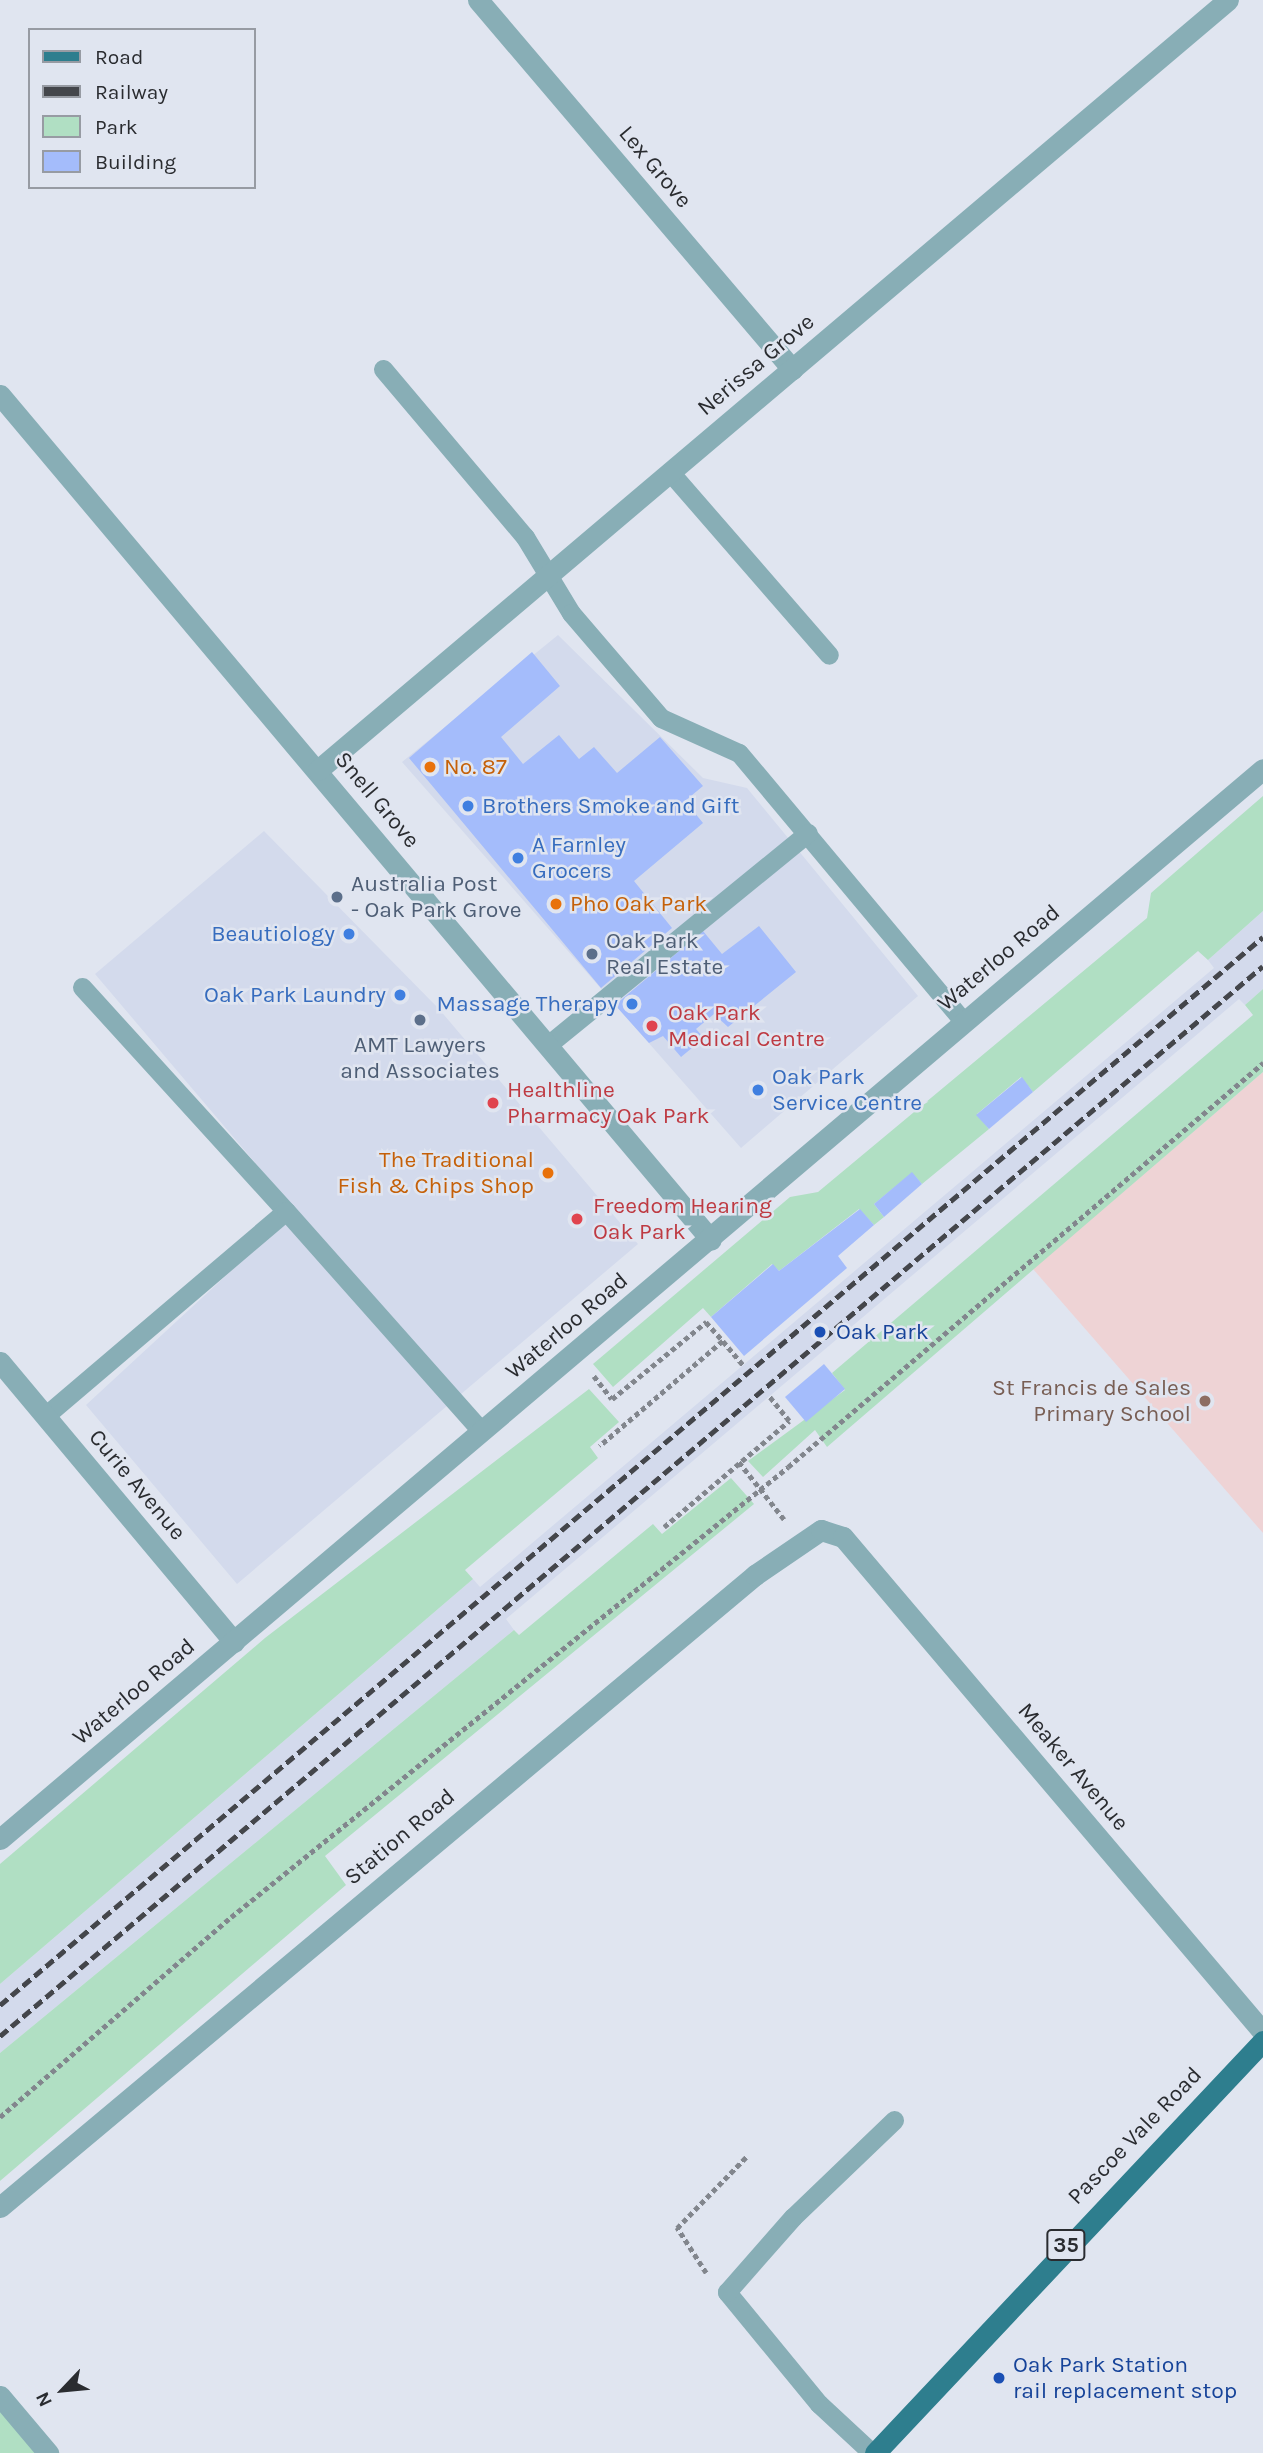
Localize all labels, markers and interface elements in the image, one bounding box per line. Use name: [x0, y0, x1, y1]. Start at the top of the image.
legend: [28, 28, 256, 189]
text: Road: [95, 45, 143, 69]
text: Railway: [95, 80, 168, 104]
text: Park: [95, 115, 138, 139]
street label: Lex Grove: [613, 120, 697, 214]
text: Building: [95, 150, 176, 174]
street label: Nerissa Grove: [692, 308, 820, 422]
street label: Snell Grove: [329, 746, 425, 854]
place label: No. 87: [444, 753, 507, 781]
marker: No. 87: [422, 759, 438, 775]
place label: Brothers Smoke and Gift: [482, 792, 739, 820]
marker: Brothers Smoke and Gift: [460, 798, 476, 814]
place label: A Farnley Grocers: [532, 831, 626, 885]
marker: A Farnley Grocers: [510, 850, 526, 866]
place label: Australia Post - Oak Park Grove: [351, 870, 522, 924]
marker: Australia Post - Oak Park Grove: [329, 889, 345, 905]
place label: Pho Oak Park: [570, 890, 707, 918]
marker: Pho Oak Park: [548, 896, 564, 912]
street label: Waterloo Road: [932, 899, 1066, 1017]
place label: Beautiology: [211, 920, 335, 948]
marker: Beautiology: [341, 926, 357, 942]
place label: Oak Park Real Estate: [606, 927, 723, 981]
marker: Oak Park Real Estate: [584, 946, 600, 962]
place label: Oak Park Laundry: [204, 981, 386, 1009]
marker: Oak Park Laundry: [392, 987, 408, 1003]
place label: Massage Therapy: [436, 990, 618, 1018]
marker: Massage Therapy: [624, 996, 640, 1012]
place label: Oak Park Medical Centre: [668, 999, 825, 1053]
marker: AMT Lawyers and Associates: [412, 1012, 428, 1028]
marker: Oak Park Medical Centre: [642, 1016, 662, 1036]
place label: AMT Lawyers and Associates: [340, 1031, 500, 1085]
place label: Oak Park Service Centre: [772, 1063, 922, 1117]
place label: Healthline Pharmacy Oak Park: [507, 1076, 709, 1130]
marker: Oak Park Service Centre: [750, 1082, 766, 1098]
marker: Healthline Pharmacy Oak Park: [485, 1095, 501, 1111]
place label: The Traditional Fish & Chips Shop: [338, 1146, 534, 1200]
marker: The Traditional Fish & Chips Shop: [540, 1165, 556, 1181]
place label: Freedom Hearing Oak Park: [593, 1192, 772, 1246]
marker: Freedom Hearing Oak Park: [567, 1209, 587, 1229]
street label: Waterloo Road: [500, 1267, 634, 1385]
place label: Oak Park: [836, 1318, 929, 1346]
marker: Oak Park: [810, 1322, 830, 1342]
place label: St Francis de Sales Primary School: [992, 1374, 1191, 1428]
marker: St Francis de Sales Primary School: [1197, 1393, 1213, 1409]
street label: Curie Avenue: [83, 1424, 191, 1546]
street label: Waterloo Road: [67, 1633, 201, 1751]
street label: Meaker Avenue: [1012, 1698, 1134, 1836]
street label: Station Road: [339, 1783, 461, 1891]
street label: Pascoe Vale Road: [1062, 2061, 1208, 2211]
road number: 35: [1045, 2228, 1087, 2262]
place label: Oak Park Station rail replacement stop: [1013, 2351, 1237, 2405]
north arrow: [28, 2355, 98, 2425]
marker: Oak Park Station rail replacement stop: [991, 2370, 1007, 2386]
text: N: [31, 2388, 57, 2410]

